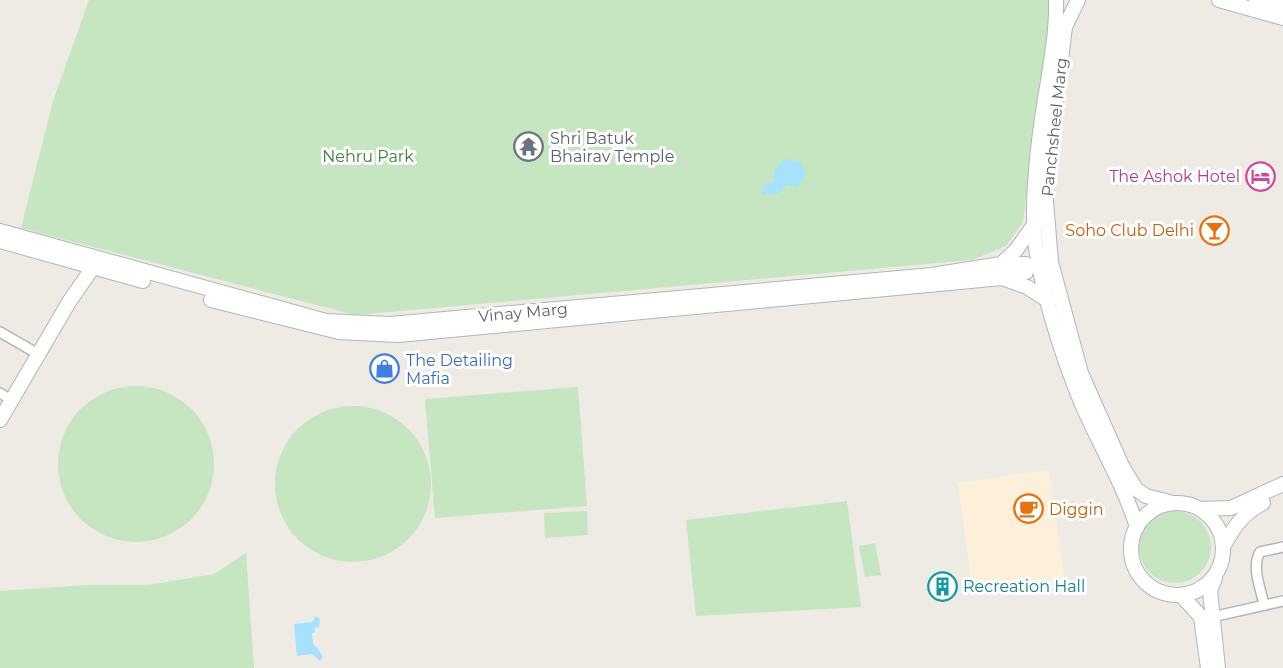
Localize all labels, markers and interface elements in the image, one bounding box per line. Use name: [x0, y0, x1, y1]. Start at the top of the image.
street label: Panchsheel Marg: [1038, 57, 1071, 197]
place label: Shri Batuk Bhairav Temple: [550, 129, 674, 166]
temple icon: Shri Batuk Bhairav Temple: [513, 131, 545, 163]
park label: Nehru Park: [322, 147, 414, 166]
hotel icon: The Ashok Hotel: [1245, 160, 1277, 192]
place label: The Ashok Hotel: [1109, 167, 1240, 186]
bar icon: Soho Club Delhi: [1199, 214, 1231, 246]
place label: Soho Club Delhi: [1065, 221, 1194, 240]
street label: Vinay Marg: [477, 299, 569, 326]
place label: The Detailing Mafia: [406, 351, 513, 388]
shop icon: The Detailing Mafia: [369, 353, 401, 385]
cafe icon: Diggin: [1012, 493, 1044, 525]
place label: Diggin: [1049, 500, 1104, 519]
building icon: Recreation Hall: [926, 570, 958, 602]
place label: Recreation Hall: [963, 577, 1085, 596]

